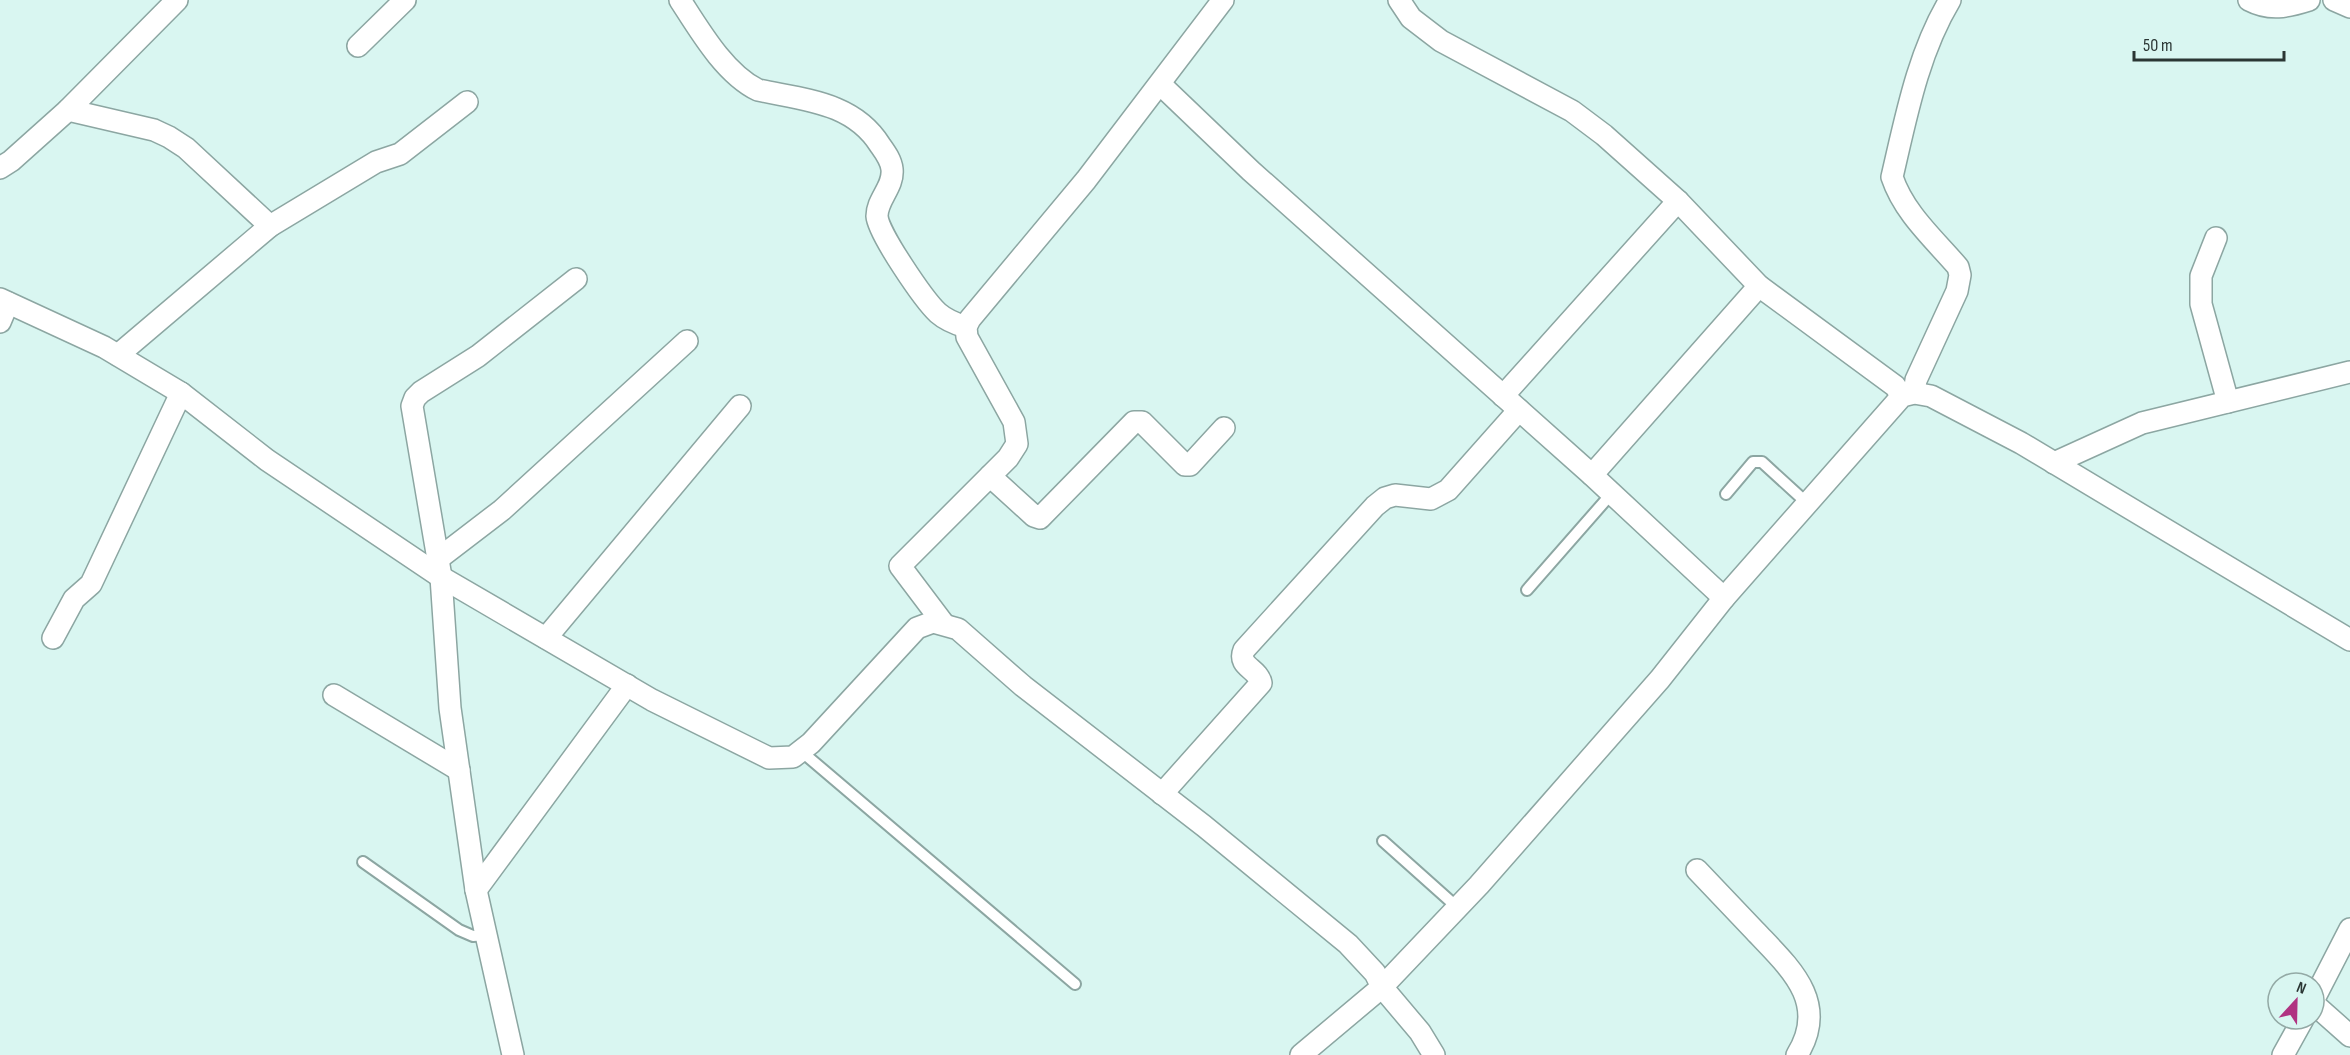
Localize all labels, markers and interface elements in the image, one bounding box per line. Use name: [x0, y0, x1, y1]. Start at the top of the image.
scale bar: [2134, 24, 2284, 62]
text: 50 m: [2143, 35, 2173, 56]
north arrow: [2266, 971, 2326, 1031]
text: N: [2294, 978, 2309, 999]

